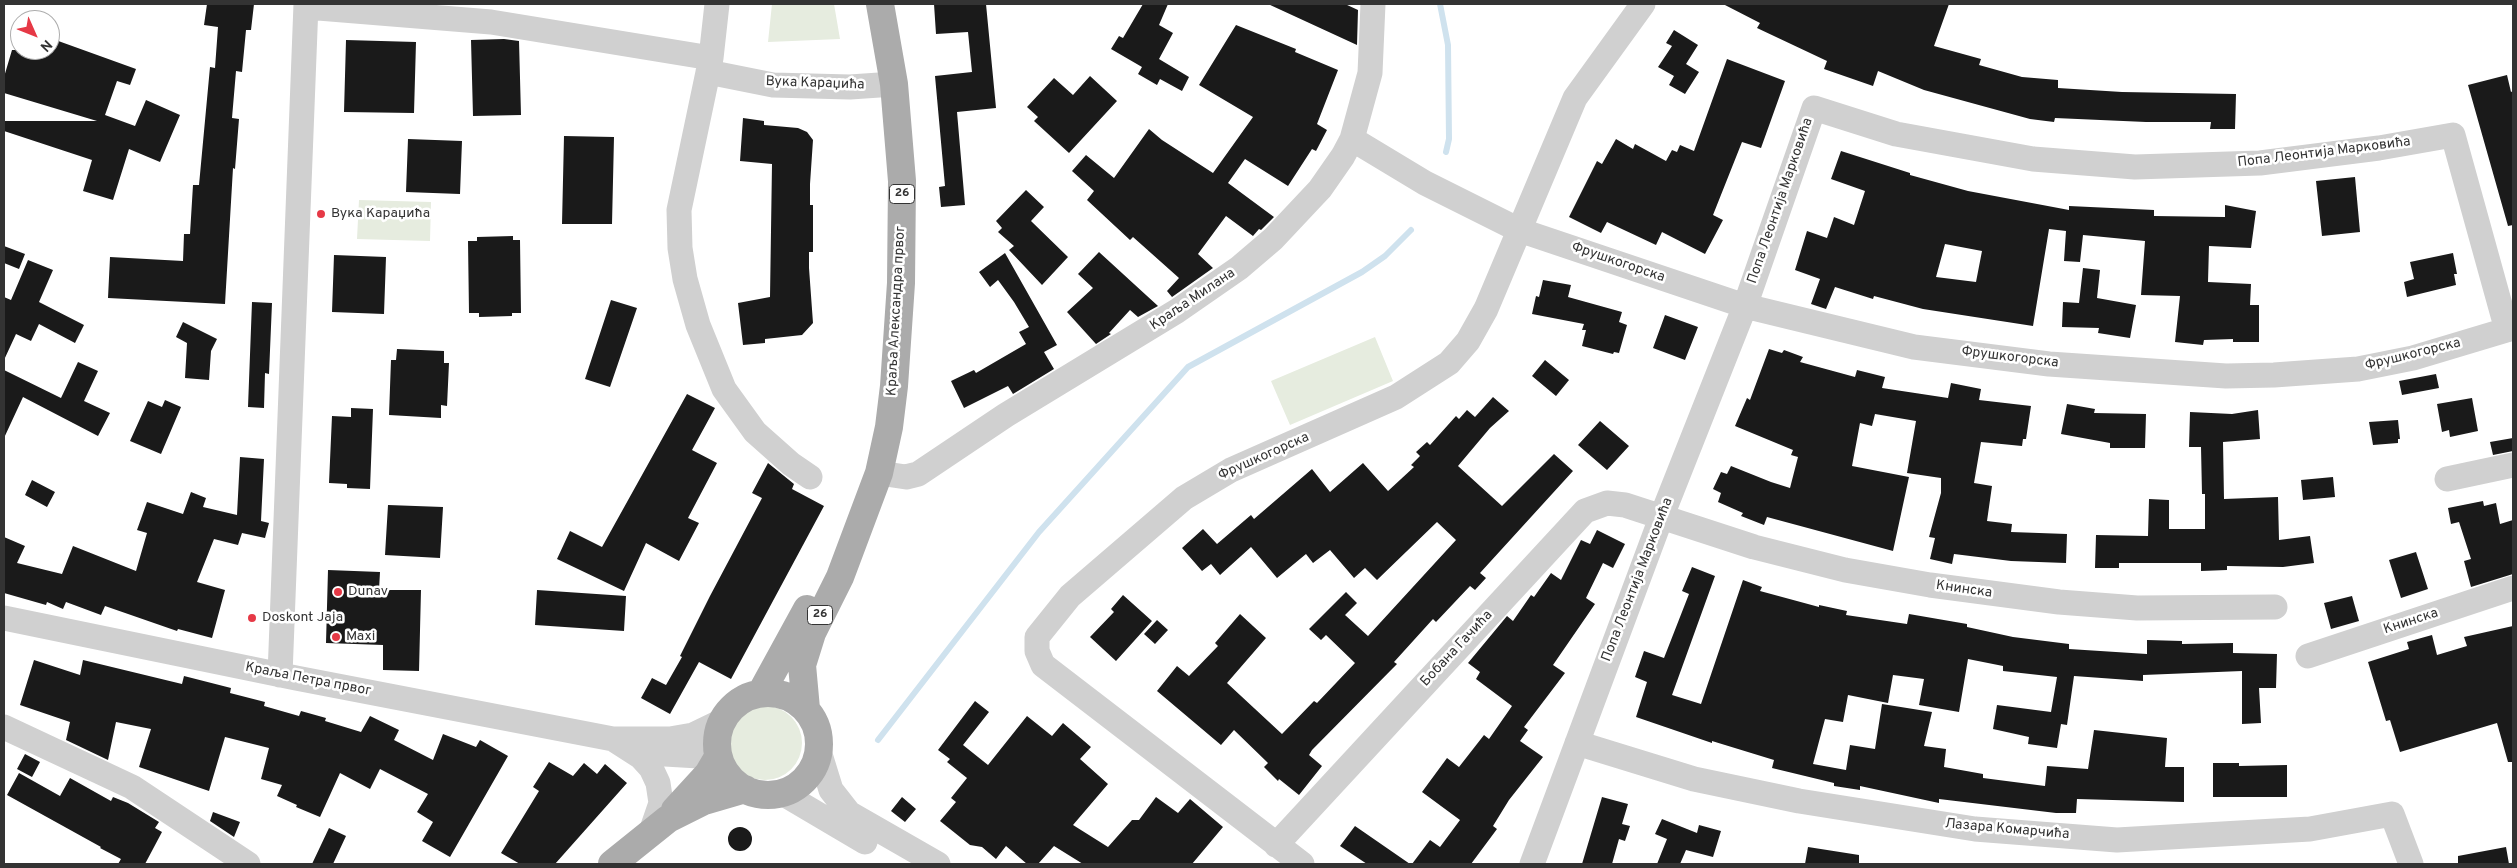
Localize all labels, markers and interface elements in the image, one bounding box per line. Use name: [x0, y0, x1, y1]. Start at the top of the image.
north arrow: [10, 10, 60, 60]
text: N: [36, 36, 55, 55]
street label: Вука Караџића: [765, 74, 865, 94]
street label: Попа Леонтија Марковића: [1745, 116, 1817, 286]
street label: Попа Леонтија Марковића: [2237, 134, 2411, 172]
road number: 26: [890, 184, 914, 203]
place label: Вука Караџића: [331, 206, 430, 222]
marker: Вука Караџића: [315, 208, 327, 220]
street label: Краља Александра првог: [884, 226, 910, 396]
street label: Фрушкогорска: [1569, 239, 1667, 287]
street label: Краља Милана: [1147, 265, 1239, 335]
street label: Фрушкогорска: [2364, 335, 2462, 375]
street label: Фрушкогорска: [1960, 344, 2060, 372]
street label: Фрушкогорска: [1216, 429, 1312, 485]
street label: Попа Леонтија Марковића: [1599, 496, 1677, 664]
street label: Книнска: [1935, 578, 1993, 602]
place label: Dunav: [348, 584, 388, 600]
marker: Dunav: [332, 586, 344, 598]
street label: Книнска: [2381, 605, 2441, 639]
road number: 26: [808, 606, 832, 624]
street label: Бобана Гачића: [1417, 607, 1497, 691]
place label: Doskont Jaja: [262, 610, 343, 626]
marker: Doskont Jaja: [246, 612, 258, 624]
place label: Maxi: [346, 629, 375, 645]
marker: Maxi: [330, 631, 342, 643]
street label: Краља Петра првог: [244, 660, 372, 700]
street label: Лазара Комарчића: [1944, 816, 2070, 844]

